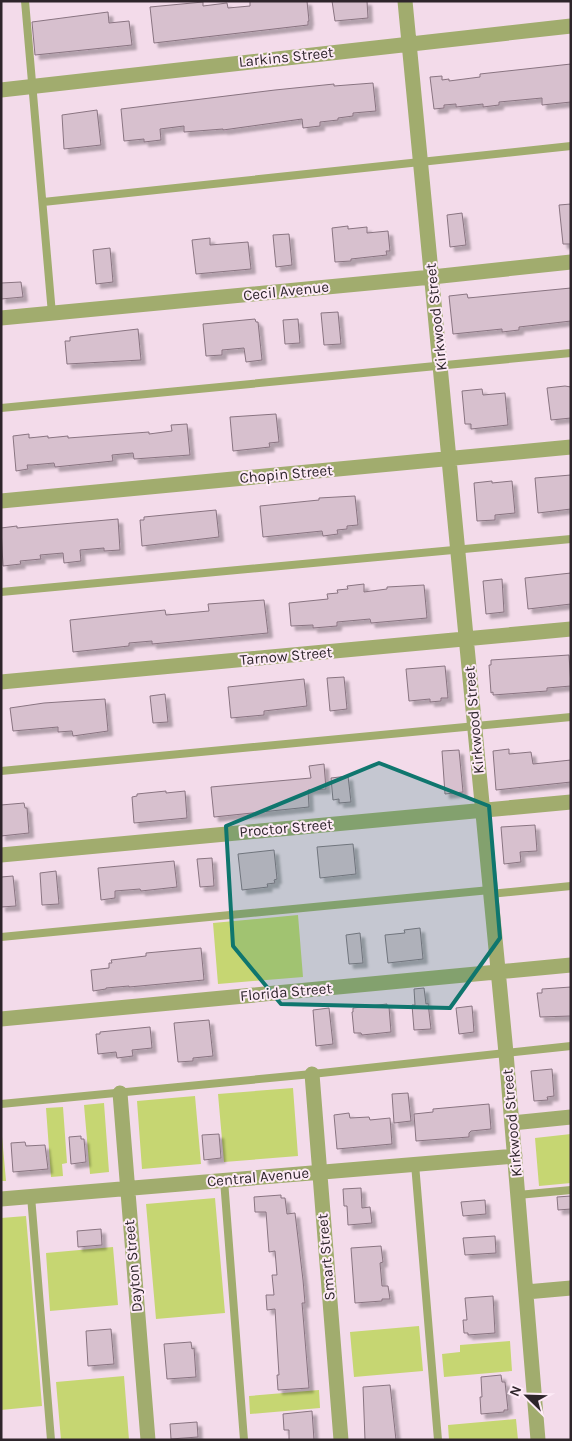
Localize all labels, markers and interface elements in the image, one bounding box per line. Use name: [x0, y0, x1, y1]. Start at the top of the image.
street label: Larkins Street: [238, 43, 335, 71]
street label: Kirkwood Street: [421, 262, 451, 372]
street label: Cecil Avenue: [242, 278, 330, 304]
street label: Chopin Street: [239, 461, 334, 487]
street label: Tarnow Street: [239, 643, 333, 669]
street label: Kirkwood Street: [460, 665, 488, 775]
street label: Proctor Street: [239, 815, 334, 841]
street label: Florida Street: [239, 979, 333, 1005]
street label: Kirkwood Street: [498, 1068, 526, 1178]
street label: Central Avenue: [206, 1164, 310, 1190]
street label: Smart Street: [313, 1212, 339, 1301]
street label: Dayton Street: [120, 1219, 146, 1313]
north arrow: [502, 1371, 552, 1421]
text: N: [506, 1383, 525, 1399]

